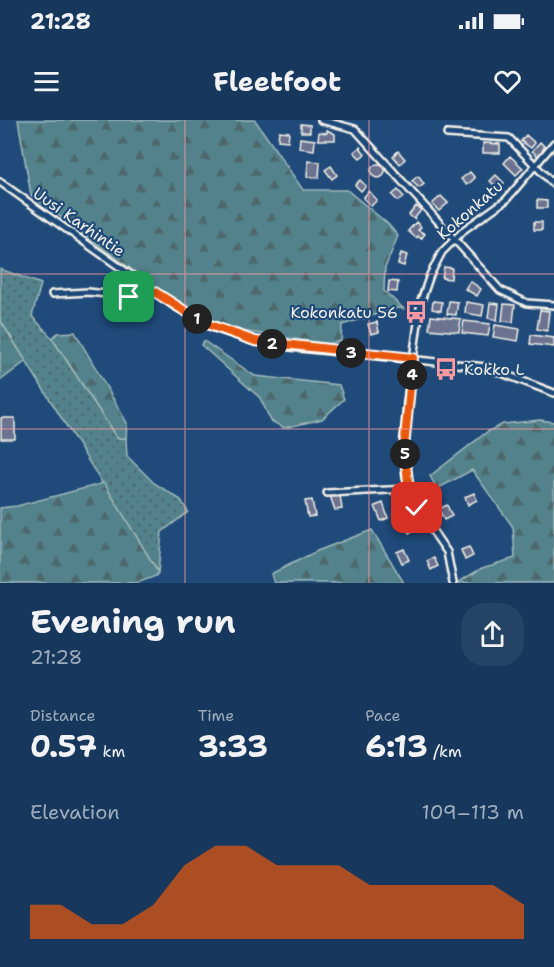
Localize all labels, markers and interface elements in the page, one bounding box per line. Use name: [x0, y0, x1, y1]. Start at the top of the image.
text: 21:28: [30, 7, 91, 36]
text: Fleetfoot: [213, 63, 341, 100]
icon: menu: [30, 65, 63, 98]
icon: heart: [491, 65, 524, 98]
street label: Kokonkatu: [432, 175, 508, 245]
street label: Uusi Karhintie: [29, 183, 129, 261]
pin: [103, 271, 154, 322]
icon: arrive: [112, 280, 145, 313]
bus stop icon: Kokonkatu 56: [403, 299, 429, 325]
place label: Kokonkatu 56: [290, 302, 398, 323]
pin: 1: [182, 304, 212, 334]
text: 1: [193, 308, 201, 329]
pin: 2: [257, 329, 287, 359]
text: 2: [266, 333, 278, 354]
pin: 3: [336, 338, 366, 368]
text: 3: [345, 342, 357, 363]
bus stop icon: Kokko L: [433, 356, 459, 382]
place label: Kokko L: [464, 359, 525, 380]
pin: 4: [397, 360, 427, 390]
text: 4: [406, 364, 418, 385]
pin: 5: [390, 439, 420, 469]
text: 5: [400, 443, 410, 464]
pin: [391, 482, 442, 533]
icon: check: [400, 491, 433, 524]
text: Evening run: [30, 599, 236, 644]
button: share: [461, 603, 524, 666]
text: 21:28: [30, 644, 83, 670]
text: Distance: [30, 705, 96, 726]
text: Time: [198, 705, 234, 726]
text: Pace: [365, 705, 401, 726]
text: 0.57: [30, 726, 97, 767]
text: 3:33: [198, 726, 268, 767]
text: 6:13: [365, 726, 428, 767]
text: km: [97, 741, 125, 762]
text: /km: [428, 741, 462, 762]
text: Elevation: [30, 799, 120, 825]
text: 109–113 m: [422, 799, 524, 825]

